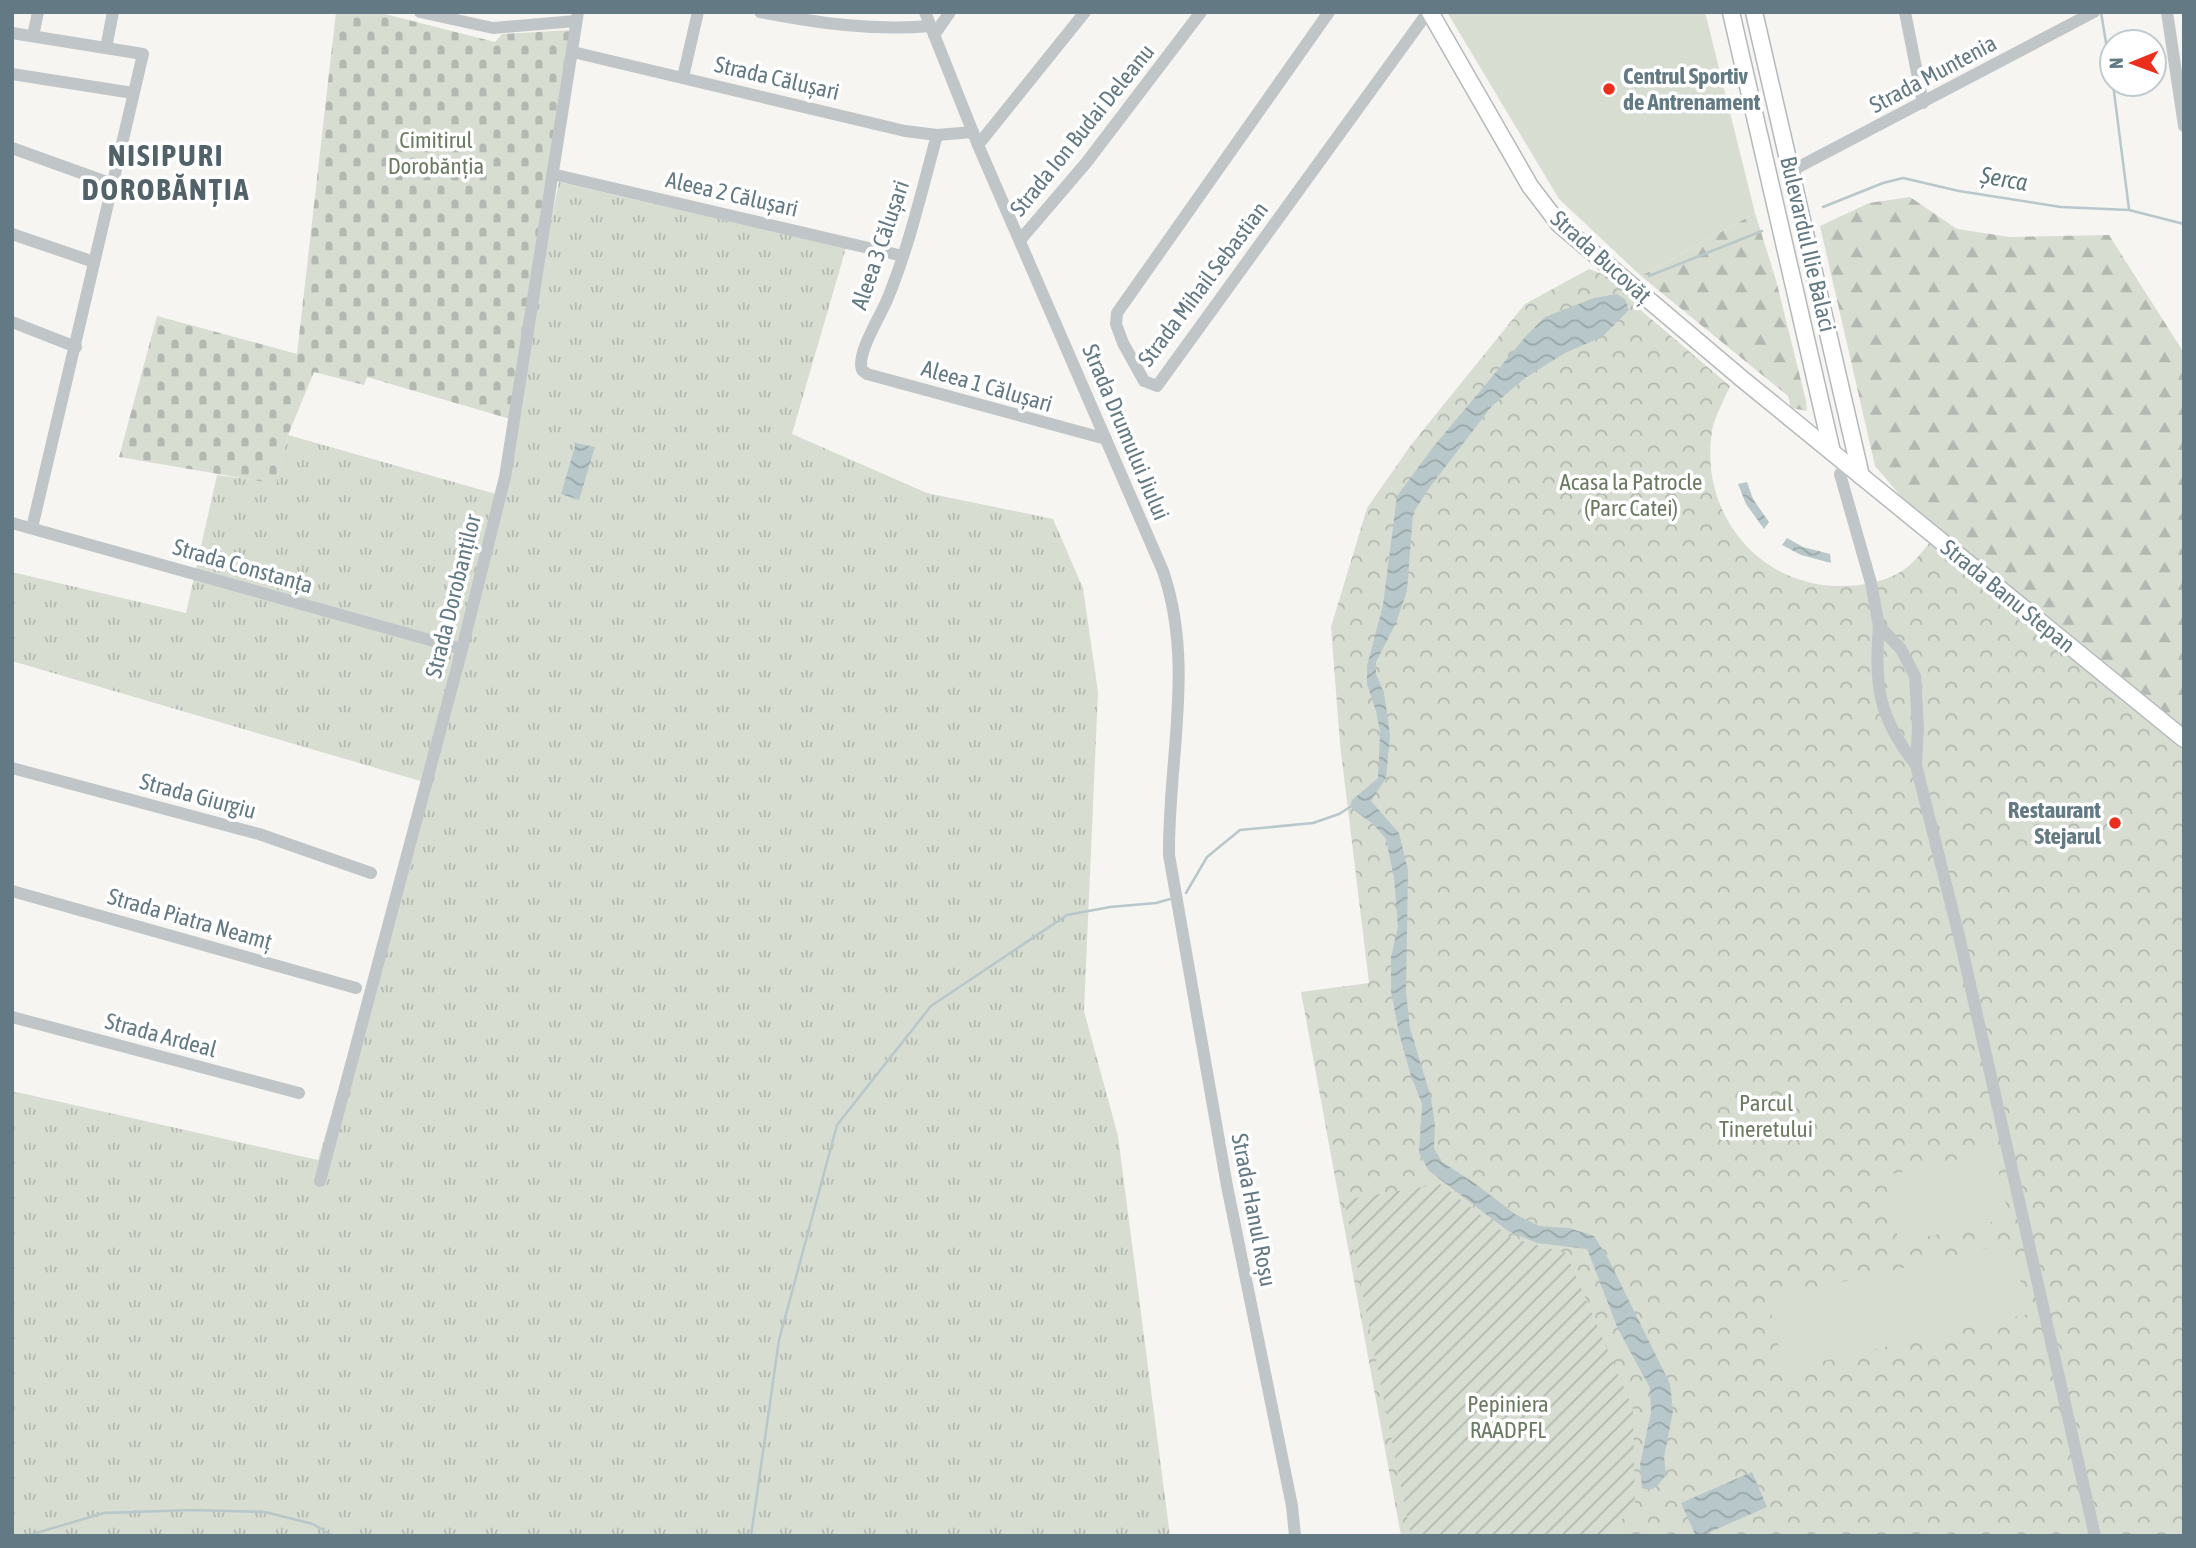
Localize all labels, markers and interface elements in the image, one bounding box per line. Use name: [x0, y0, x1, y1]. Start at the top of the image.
north arrow: [2098, 28, 2168, 98]
street label: Strada Muntenia: [1865, 30, 2001, 118]
street label: Strada Ion Budai Deleanu: [1005, 39, 1159, 221]
street label: Strada Călușari: [712, 51, 842, 105]
text: N: [2105, 57, 2127, 69]
place label: Centrul Sportiv de Antrenament: [1623, 63, 1761, 115]
marker: Centrul Sportiv de Antrenament: [1601, 81, 1617, 97]
park label: Cimitirul Dorobănția: [388, 127, 484, 179]
district label: NISIPURI DOROBĂNȚIA: [82, 138, 250, 207]
street label: Bulevardul Ilie Balaci: [1775, 154, 1841, 334]
water label: Șerca: [1977, 161, 2030, 196]
street label: Aleea 2 Călușari: [663, 166, 801, 222]
street label: Aleea 3 Călușari: [846, 177, 914, 313]
street label: Strada Mihail Sebastian: [1133, 197, 1273, 371]
street label: Strada Bucovăț: [1546, 205, 1656, 309]
street label: Strada Drumului Jiului: [1077, 340, 1175, 524]
street label: Aleea 1 Călușari: [919, 355, 1055, 417]
park label: Acasa la Patrocle (Parc Catei): [1560, 469, 1702, 521]
street label: Strada Dorobanților: [420, 510, 486, 680]
street label: Strada Constanța: [170, 534, 316, 598]
street label: Strada Banu Stepan: [1936, 534, 2080, 658]
street label: Strada Giurgiu: [137, 768, 259, 824]
place label: Restaurant Stejarul: [2008, 797, 2102, 849]
marker: Restaurant Stejarul: [2107, 815, 2123, 831]
street label: Strada Piatra Neamț: [105, 883, 275, 955]
street label: Strada Ardeal: [102, 1008, 220, 1062]
park label: Parcul Tineretului: [1719, 1090, 1813, 1142]
street label: Strada Hanul Roșu: [1226, 1131, 1282, 1289]
park label: Pepiniera RAADPFL: [1467, 1391, 1549, 1443]

